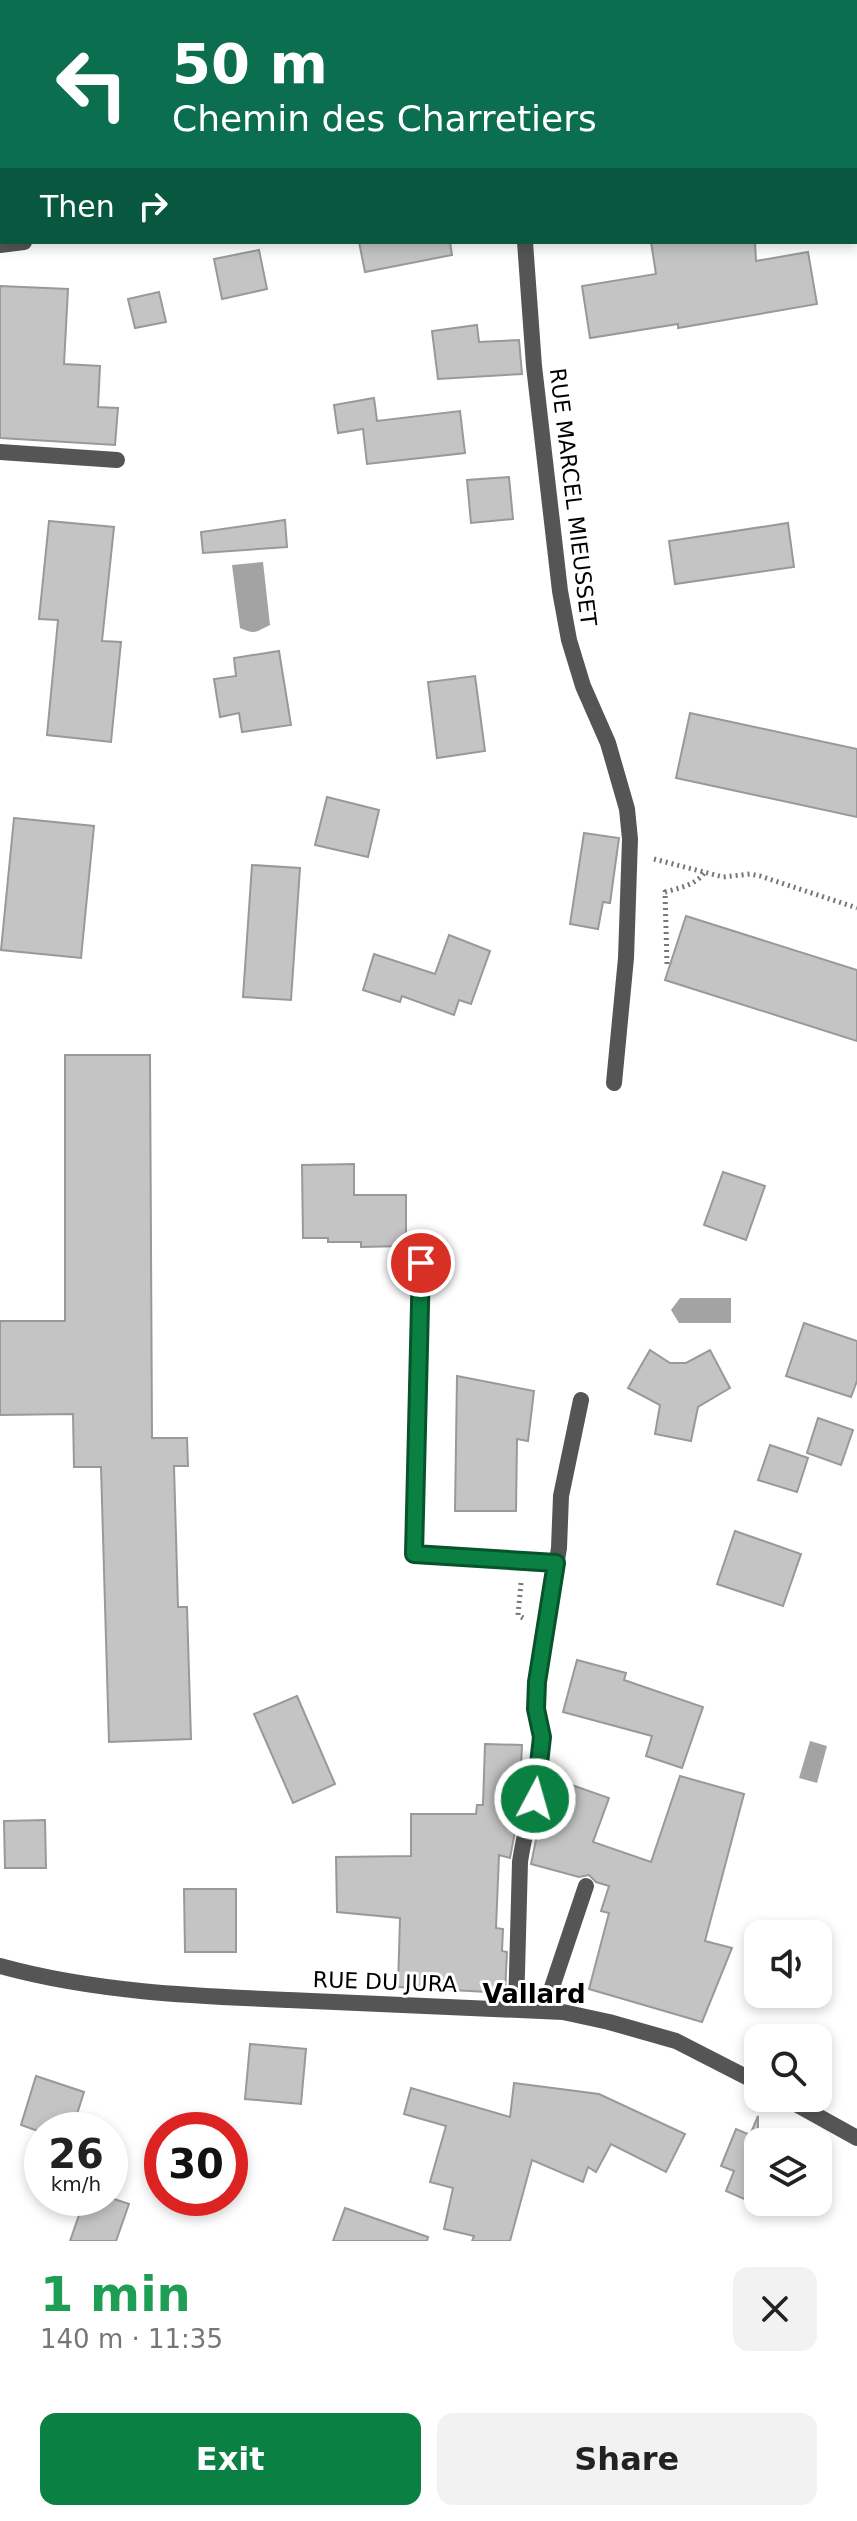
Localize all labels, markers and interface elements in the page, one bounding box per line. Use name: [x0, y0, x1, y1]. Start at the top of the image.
text: 50 m: [172, 31, 328, 96]
icon: left: [40, 32, 144, 136]
text: Chemin des Charretiers: [172, 98, 597, 139]
icon: right: [131, 184, 175, 228]
text: Then: [40, 189, 115, 224]
street label: RUE MARCEL MIEUSSET: [545, 367, 601, 628]
pin: [387, 1229, 455, 1297]
icon: arrive: [399, 1241, 443, 1285]
position arrow: [493, 1757, 577, 1841]
map controls: [744, 1920, 832, 2216]
button: sound: [744, 1920, 832, 2008]
street label: RUE DU JURA: [312, 1967, 458, 1997]
district label: Vallard: [482, 1979, 586, 2009]
button: search: [744, 2024, 832, 2112]
speed limit sign: 30: [144, 2112, 248, 2216]
button: layers: [744, 2128, 832, 2216]
text: 26: [48, 2131, 104, 2177]
text: km/h: [51, 2172, 101, 2196]
text: 1 min: [40, 2266, 191, 2322]
button: close: [733, 2267, 817, 2351]
text: 140 m · 11:35: [40, 2324, 223, 2354]
button: Exit: [40, 2413, 421, 2505]
button: Share: [437, 2413, 817, 2505]

